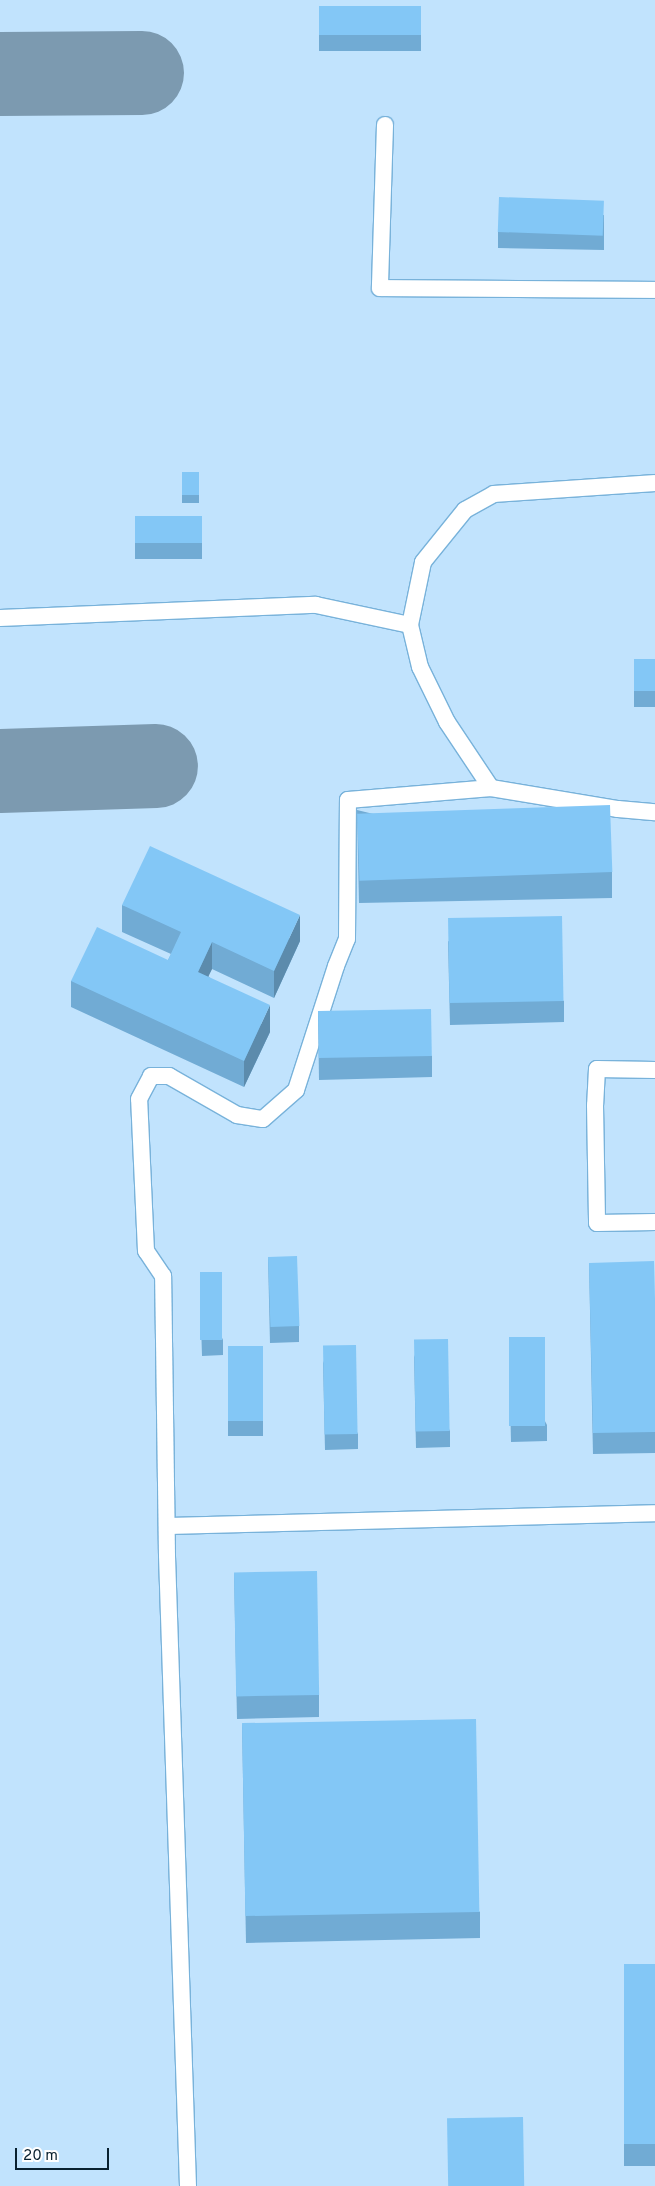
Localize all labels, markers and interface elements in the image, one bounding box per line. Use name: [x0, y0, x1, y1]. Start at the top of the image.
scale bar: [18, 2138, 111, 2170]
text: 20 m: [23, 2147, 58, 2166]

